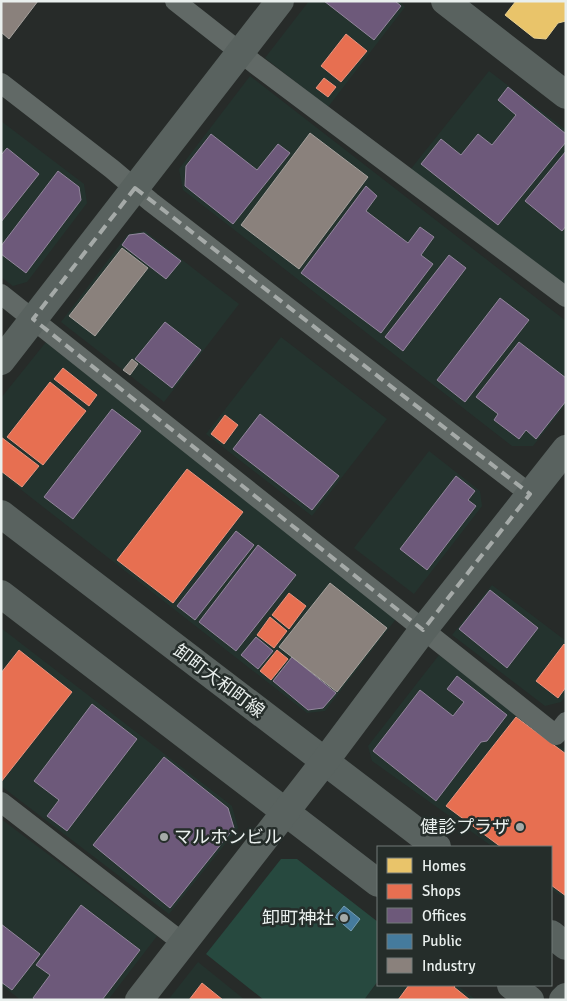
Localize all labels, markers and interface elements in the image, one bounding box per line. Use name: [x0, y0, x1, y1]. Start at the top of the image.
street label: 卸町大和町線: [169, 640, 269, 722]
place label: 健診プラザ: [420, 816, 510, 838]
marker: 健診プラザ: [514, 821, 526, 833]
place label: マルホンビル: [174, 826, 282, 848]
marker: マルホンビル: [158, 831, 170, 843]
legend: [377, 846, 552, 986]
text: Homes: [422, 857, 466, 875]
text: Shops: [422, 882, 461, 900]
place label: 卸町神社: [262, 907, 334, 929]
text: Offices: [422, 907, 467, 925]
marker: 卸町神社: [338, 912, 350, 924]
text: Public: [422, 932, 462, 950]
text: Industry: [422, 957, 475, 975]

